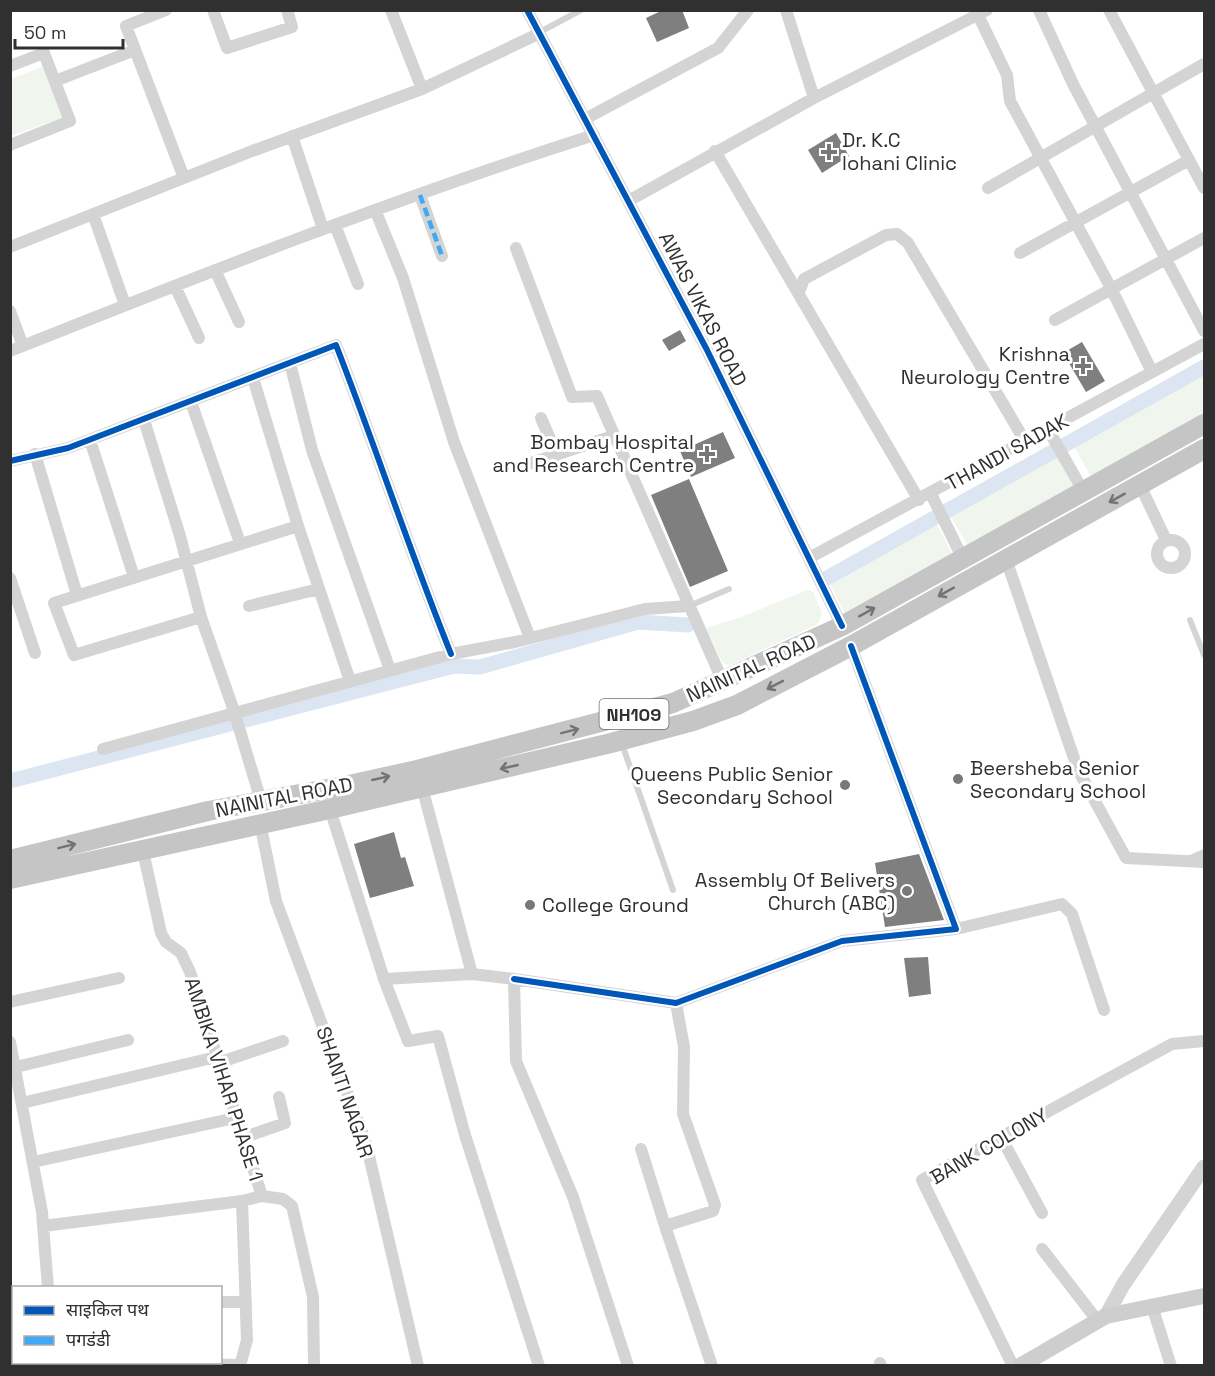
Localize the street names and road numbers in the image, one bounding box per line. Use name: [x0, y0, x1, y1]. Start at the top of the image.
street label: AWAS VIKAS ROAD: [653, 227, 753, 391]
street label: THANDI SADAK: [941, 407, 1073, 497]
street label: NAINITAL ROAD: [682, 628, 820, 708]
road number: NH109: [600, 699, 668, 729]
street label: NAINITAL ROAD: [213, 771, 355, 823]
street label: AMBIKA VIHAR PHASE 1: [179, 974, 269, 1184]
street label: SHANTI NAGAR: [310, 1023, 380, 1161]
street label: BANK COLONY: [925, 1102, 1053, 1190]

